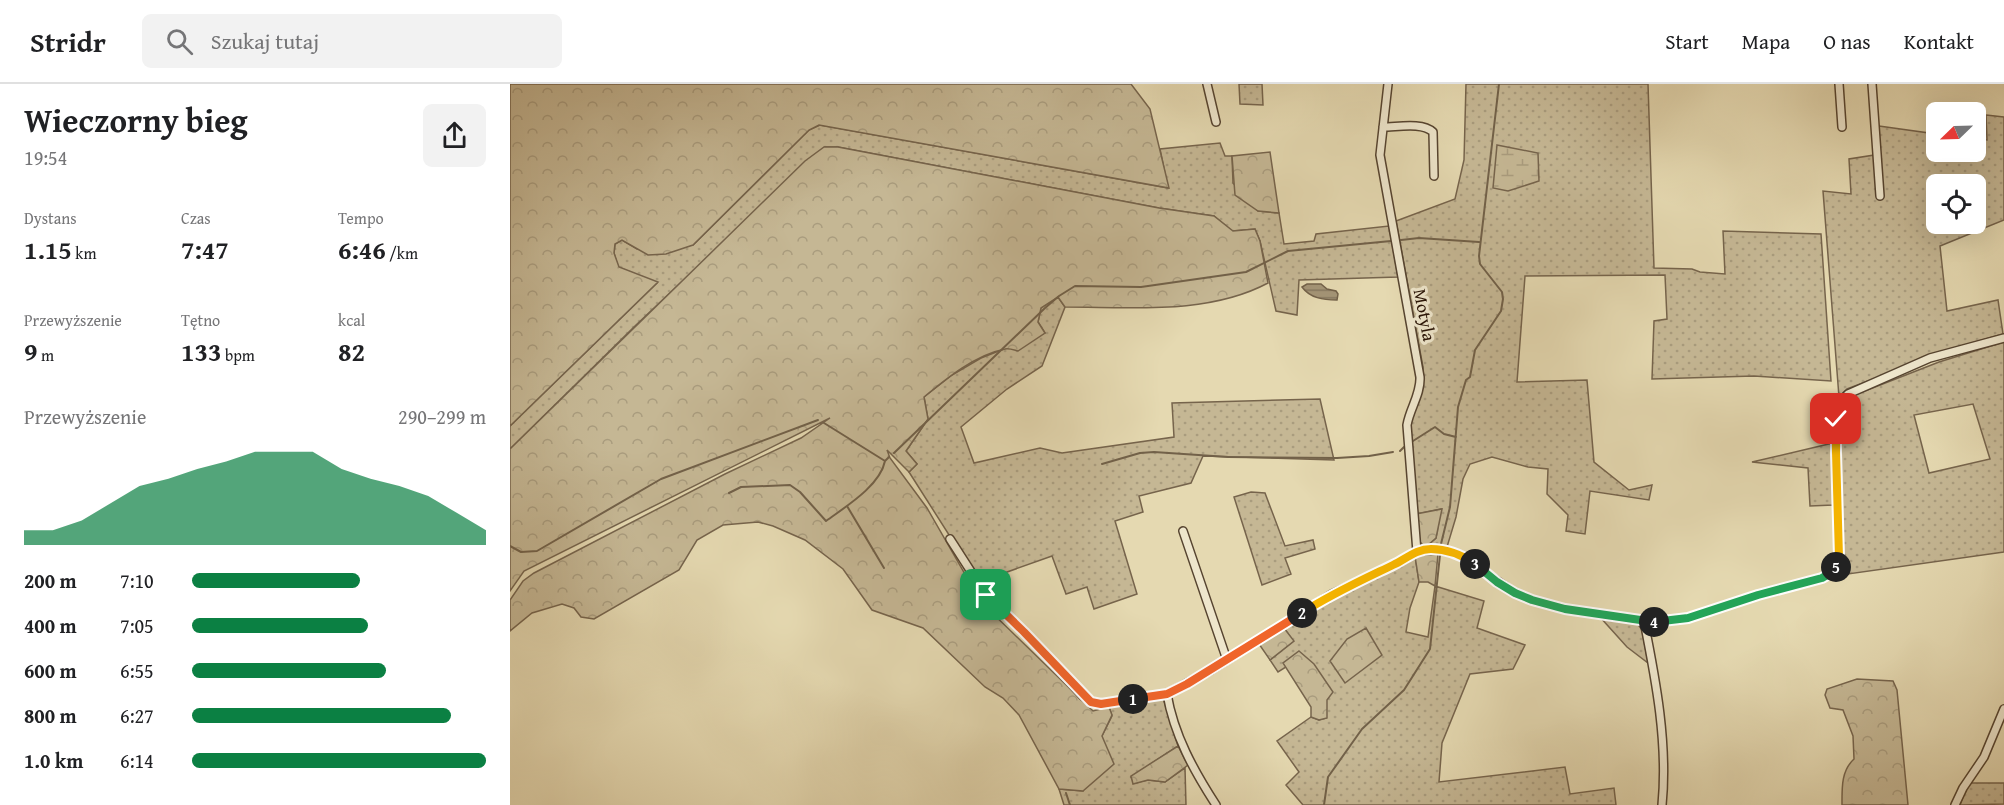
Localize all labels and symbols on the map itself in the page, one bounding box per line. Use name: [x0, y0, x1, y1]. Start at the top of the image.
north arrow: [1926, 102, 1986, 162]
street label: Motyla: [1407, 286, 1443, 344]
pin: [1810, 393, 1861, 444]
pin: 3: [1460, 549, 1490, 579]
pin: 5: [1821, 552, 1851, 582]
pin: [960, 569, 1011, 620]
pin: 2: [1287, 598, 1317, 628]
pin: 4: [1639, 607, 1669, 637]
pin: 1: [1118, 684, 1148, 714]

